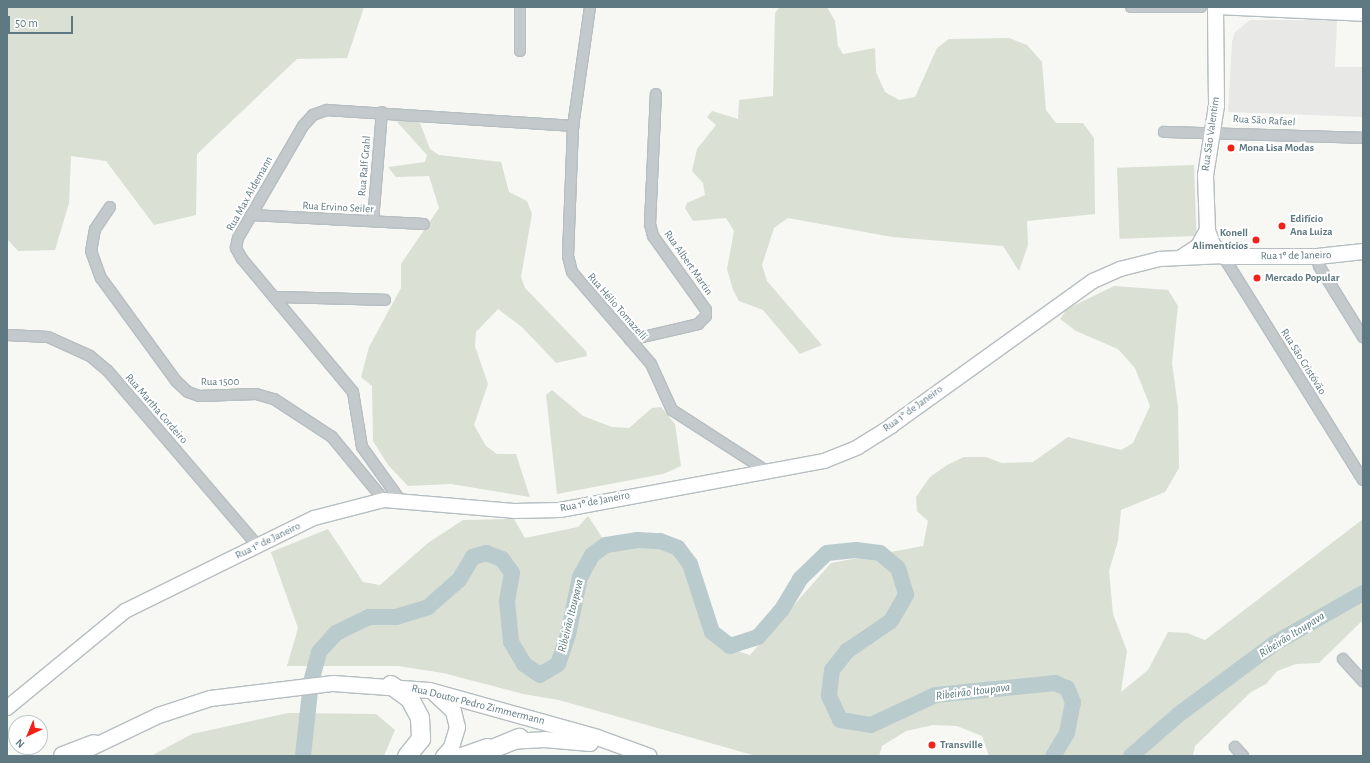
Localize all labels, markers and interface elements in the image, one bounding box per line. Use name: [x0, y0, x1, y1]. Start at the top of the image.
scale bar: [10, 8, 75, 34]
text: 50 m: [15, 17, 38, 29]
street label: Rua São Valentim: [1199, 96, 1223, 172]
street label: Rua São Rafael: [1232, 113, 1296, 129]
street label: Rua Ralf Grahl: [356, 135, 374, 197]
place label: Mona Lisa Modas: [1239, 141, 1314, 155]
marker: Mona Lisa Modas: [1226, 143, 1236, 153]
street label: Rua Max Aldemann: [224, 154, 276, 234]
street label: Rua Ervino Seiler: [302, 200, 374, 216]
place label: Edifício Ana Luiza: [1290, 213, 1333, 239]
marker: Edifício Ana Luiza: [1277, 221, 1287, 231]
place label: Konell Alimentícios: [1192, 227, 1248, 253]
street label: Rua Albert Martin: [661, 228, 715, 298]
marker: Konell Alimentícios: [1251, 235, 1261, 245]
street label: Rua 1º de Janeiro: [1260, 249, 1332, 263]
street label: Rua Hélio Tomazelli: [584, 271, 650, 343]
place label: Mercado Popular: [1265, 271, 1339, 285]
marker: Mercado Popular: [1252, 273, 1262, 283]
street label: Rua São Cristóvão: [1278, 327, 1328, 397]
street label: Rua Martha Cordeiro: [122, 371, 190, 447]
street label: Rua 1500: [201, 375, 239, 389]
street label: Rua 1º de Janeiro: [880, 383, 946, 435]
street label: Rua 1º de Janeiro: [559, 489, 631, 515]
street label: Rua 1º de Janeiro: [233, 520, 303, 562]
water label: Ribeirão Itoupava: [555, 578, 587, 654]
water label: Ribeirão Itoupava: [1256, 609, 1328, 661]
water label: Ribeirão Itoupava: [935, 680, 1011, 704]
street label: Rua Doutor Pedro Zimmermann: [410, 682, 546, 728]
north arrow: [8, 715, 48, 755]
text: N: [13, 737, 27, 750]
place label: Transville: [940, 738, 983, 752]
marker: Transville: [927, 740, 937, 750]

